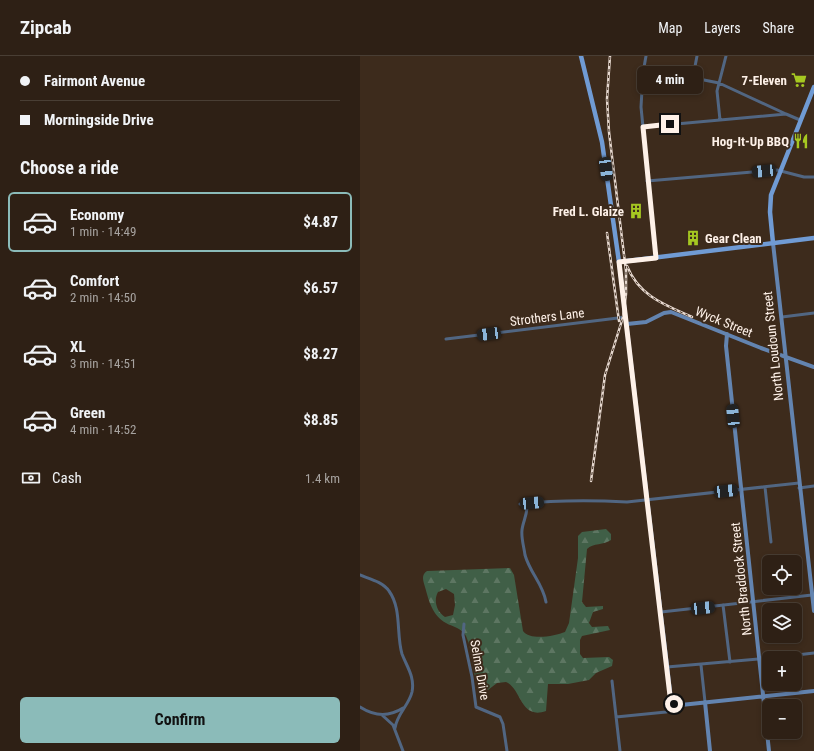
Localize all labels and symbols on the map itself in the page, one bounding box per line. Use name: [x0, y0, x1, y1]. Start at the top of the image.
callout: 4 min: [637, 66, 703, 94]
supermarket icon: 7-Eleven: [790, 71, 808, 89]
place label: 7-Eleven: [742, 73, 787, 88]
route end: [661, 115, 679, 133]
restaurant icon: Hog-It-Up BBQ: [792, 132, 810, 150]
place label: Hog-It-Up BBQ: [712, 134, 789, 149]
car: [598, 156, 614, 182]
car: [752, 164, 776, 178]
building icon: Fred L. Glaize: [627, 202, 645, 220]
place label: Fred L. Glaize: [553, 204, 624, 219]
building icon: Gear Clean: [684, 229, 702, 247]
place label: Gear Clean: [705, 231, 762, 246]
street label: North Loudoun Street: [760, 290, 786, 401]
street label: Wyck Street: [693, 304, 755, 340]
street label: Strothers Lane: [509, 305, 585, 329]
car: [476, 327, 502, 341]
car: [726, 403, 740, 429]
car: [713, 484, 739, 498]
car: [520, 496, 544, 510]
street label: North Braddock Street: [728, 522, 754, 636]
car: [690, 601, 716, 615]
street label: Selma Drive: [467, 639, 493, 701]
route start: [665, 695, 683, 713]

